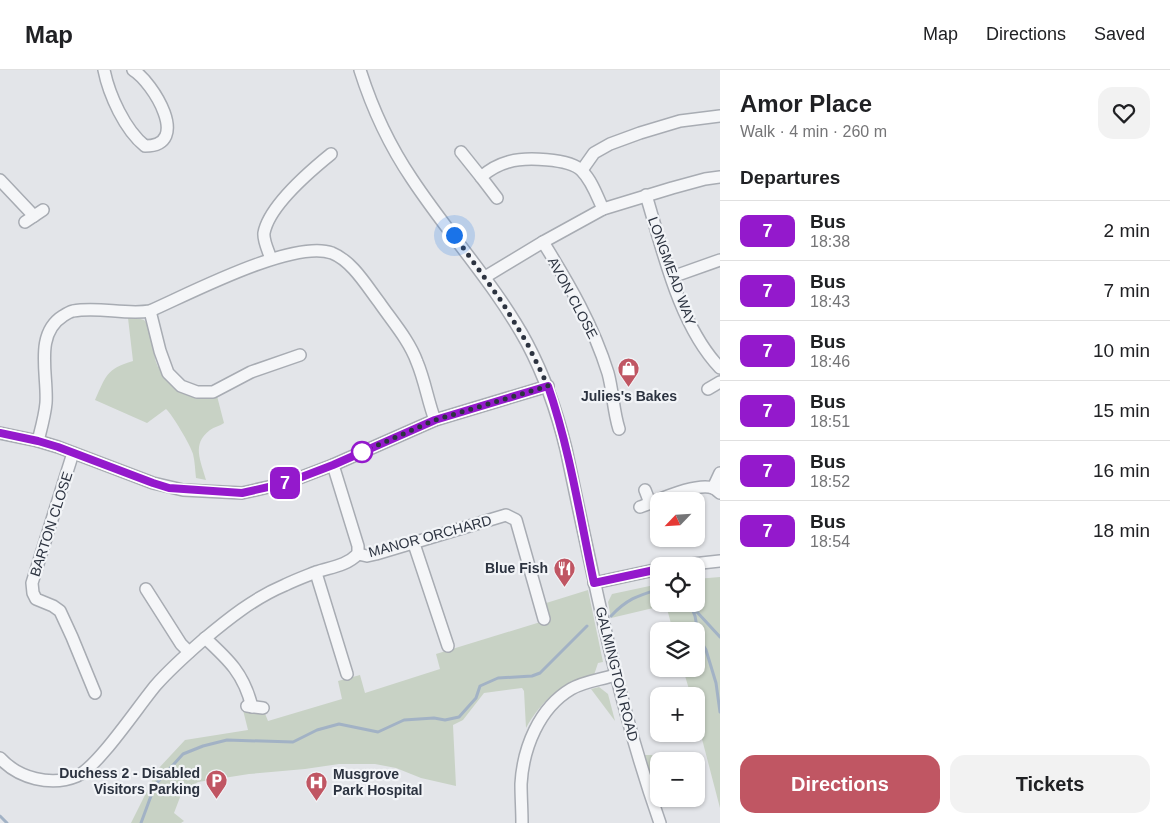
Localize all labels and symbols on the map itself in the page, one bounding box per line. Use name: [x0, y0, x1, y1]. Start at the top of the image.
street label: LONGMEAD WAY: [645, 215, 699, 328]
your location: [442, 223, 467, 248]
street label: AVON CLOSE: [545, 255, 601, 341]
shop icon: Julies's Bakes: [617, 356, 641, 387]
place label: Julies's Bakes: [581, 388, 677, 404]
unlabelled marker: [351, 441, 373, 463]
line badge: 7: [269, 467, 301, 499]
street label: BARTON CLOSE: [27, 470, 75, 578]
north arrow: [650, 492, 705, 548]
street label: MANOR ORCHARD: [367, 512, 493, 560]
restaurant icon: Blue Fish: [552, 556, 576, 587]
place label: Blue Fish: [485, 560, 548, 576]
street label: GALMINGTON ROAD: [593, 605, 641, 743]
place label: Duchess 2 - Disabled Visitors Parking: [59, 765, 200, 797]
place label: Musgrove Park Hospital: [333, 766, 422, 798]
parking icon: Duchess 2 - Disabled Visitors Parking: [204, 769, 228, 800]
hospital icon: Musgrove Park Hospital: [305, 770, 329, 801]

